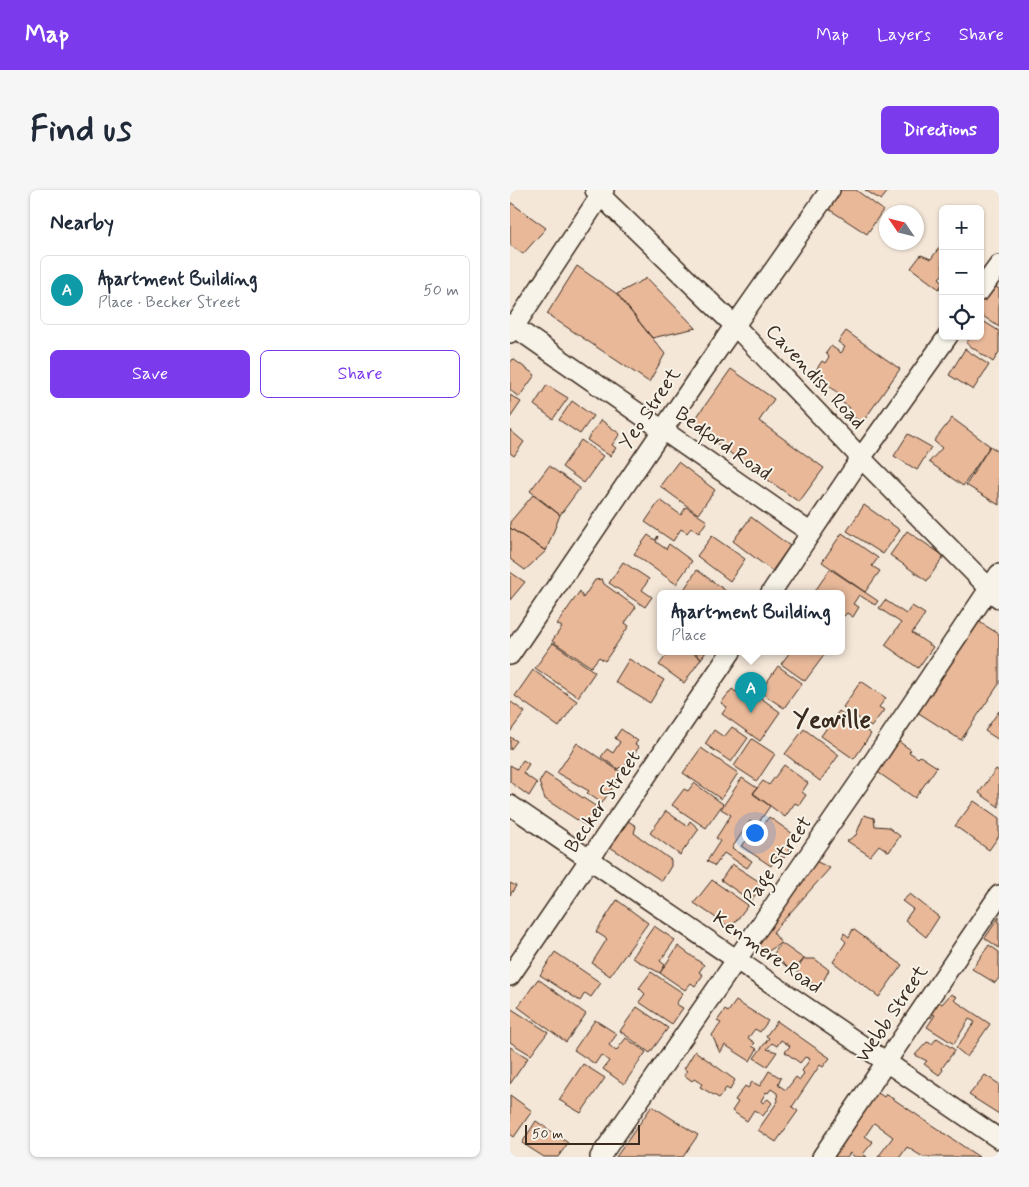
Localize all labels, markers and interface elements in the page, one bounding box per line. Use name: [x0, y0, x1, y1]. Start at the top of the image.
text: Map: [25, 20, 69, 51]
text: Map: [816, 23, 849, 47]
text: Layers: [877, 23, 931, 47]
text: Share: [959, 23, 1004, 47]
button: Directions: [881, 106, 999, 154]
text: Find us: [30, 107, 132, 153]
north arrow: [879, 205, 924, 250]
map controls: [939, 205, 984, 340]
button: +: [939, 205, 984, 250]
text: Nearby: [50, 209, 114, 237]
button: −: [939, 250, 984, 295]
text: Apartment Building: [98, 267, 257, 292]
text: A: [62, 280, 72, 301]
text: 50 m: [423, 280, 459, 301]
text: Place · Becker Street: [98, 292, 240, 313]
button: locate: [939, 295, 984, 340]
street label: Cavendish Road: [759, 318, 871, 436]
button: Save: [50, 350, 250, 398]
button: Share: [260, 350, 460, 398]
street label: Yeo Street: [613, 362, 687, 455]
street label: Bedford Road: [668, 401, 777, 489]
popup: [657, 590, 845, 655]
text: Apartment Building: [671, 600, 831, 625]
text: Place: [671, 625, 707, 646]
pin: A: [735, 672, 767, 713]
district label: Yeoville: [793, 704, 871, 737]
street label: Becker Street: [559, 745, 647, 859]
street label: Page Street: [737, 811, 820, 912]
your location: [742, 820, 768, 846]
street label: Kenmere Road: [707, 905, 827, 1001]
street label: Webb Street: [849, 960, 935, 1068]
scale bar: [525, 1122, 640, 1145]
text: 50 m: [532, 1125, 563, 1143]

